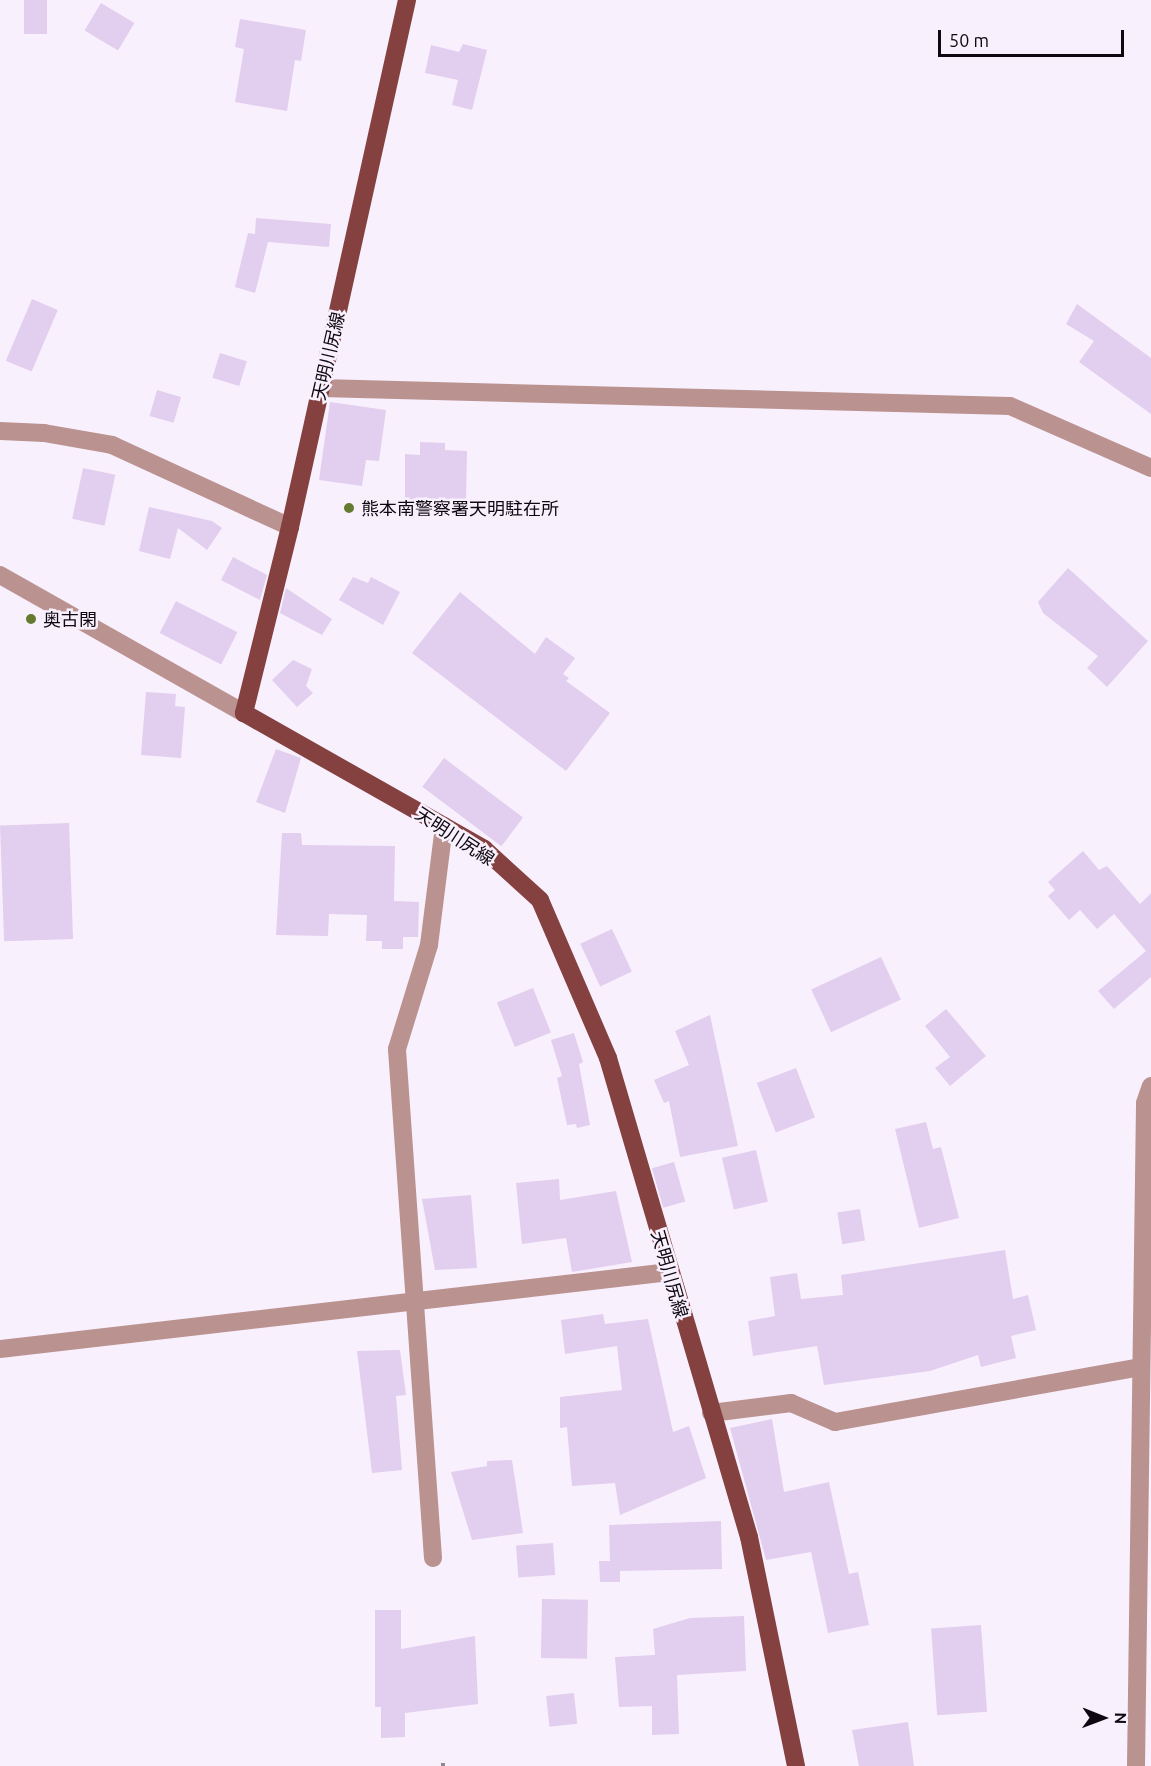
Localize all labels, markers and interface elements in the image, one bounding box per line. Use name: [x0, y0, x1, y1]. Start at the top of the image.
scale bar: [941, 18, 1127, 56]
text: 50 m: [949, 30, 989, 50]
street label: 天明川尻線: [307, 310, 349, 402]
place label: 熊本南警察署天明駐在所: [361, 497, 559, 519]
marker: 熊本南警察署天明駐在所: [342, 501, 356, 515]
place label: 奥古閑: [43, 608, 97, 630]
marker: 奥古閑: [24, 612, 38, 626]
street label: 天明川尻線: [411, 802, 499, 870]
street label: 天明川尻線: [647, 1228, 693, 1320]
north arrow: [1073, 1688, 1133, 1748]
text: N: [1112, 1712, 1130, 1724]

